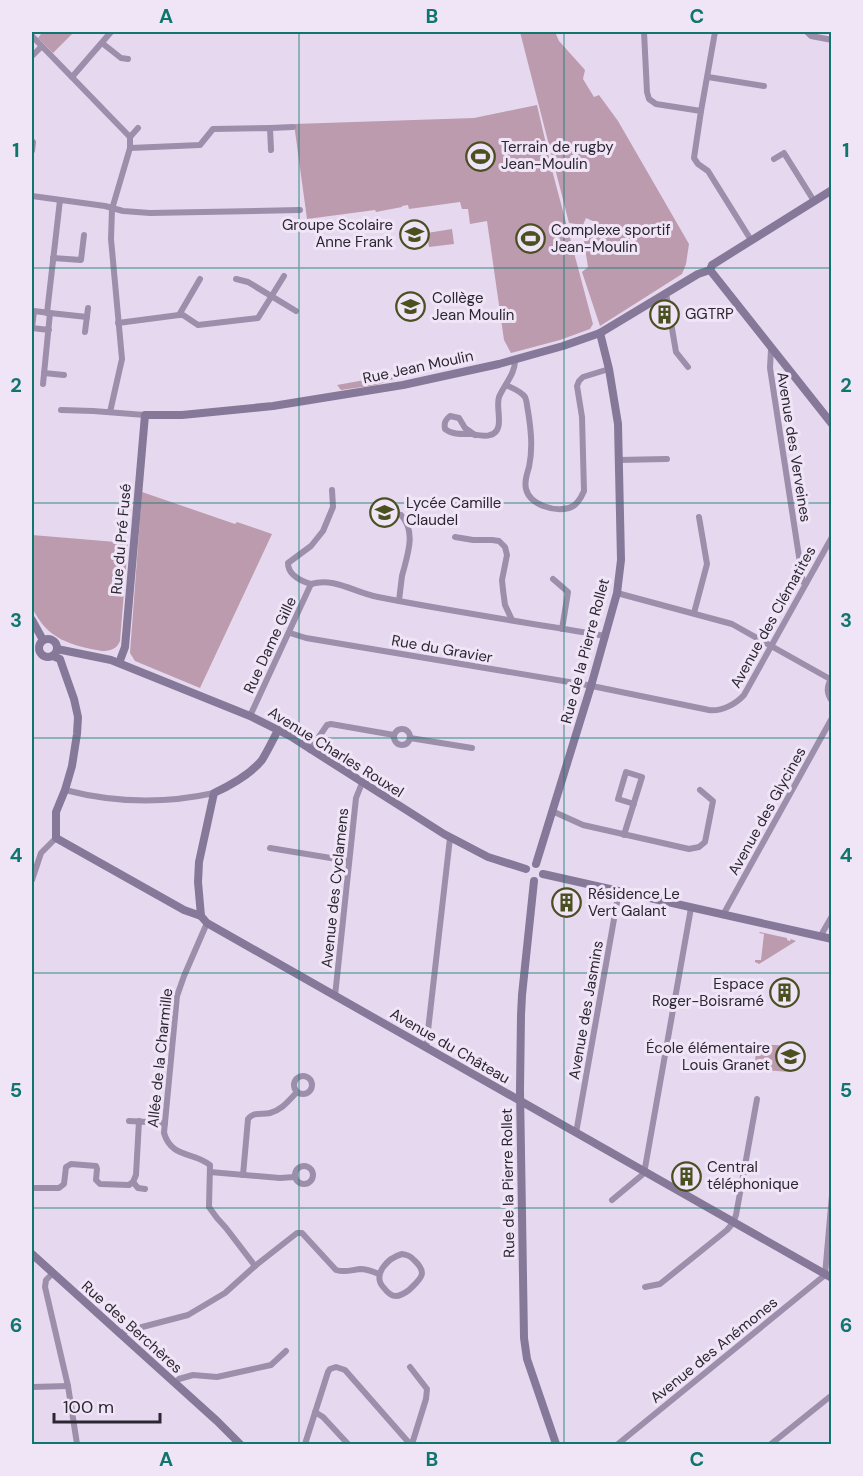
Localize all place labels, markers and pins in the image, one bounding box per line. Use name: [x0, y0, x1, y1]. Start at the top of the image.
place label: Terrain de rugby Jean-Moulin: [501, 137, 614, 174]
sports icon: Terrain de rugby Jean-Moulin: [464, 140, 496, 172]
place label: Groupe Scolaire Anne Frank: [282, 215, 393, 252]
school or university icon: Groupe Scolaire Anne Frank: [398, 218, 430, 250]
place label: Complexe sportif Jean-Moulin: [551, 220, 671, 257]
sports icon: Complexe sportif Jean-Moulin: [514, 223, 546, 255]
place label: Collège Jean Moulin: [432, 288, 514, 325]
school or university icon: Collège Jean Moulin: [395, 291, 427, 323]
building icon: GGTRP: [648, 298, 680, 330]
place label: GGTRP: [685, 304, 734, 324]
place label: Lycée Camille Claudel: [406, 493, 501, 530]
school or university icon: Lycée Camille Claudel: [369, 496, 401, 528]
place label: Résidence Le Vert Galant: [588, 884, 680, 921]
building icon: Résidence Le Vert Galant: [551, 887, 583, 919]
place label: Espace Roger-Boisramé: [652, 974, 764, 1011]
building icon: Espace Roger-Boisramé: [769, 977, 801, 1009]
place label: École élémentaire Louis Granet: [646, 1038, 770, 1075]
school or university icon: École élémentaire Louis Granet: [775, 1041, 807, 1073]
place label: Central téléphonique: [707, 1157, 799, 1194]
building icon: Central téléphonique: [670, 1160, 702, 1192]

